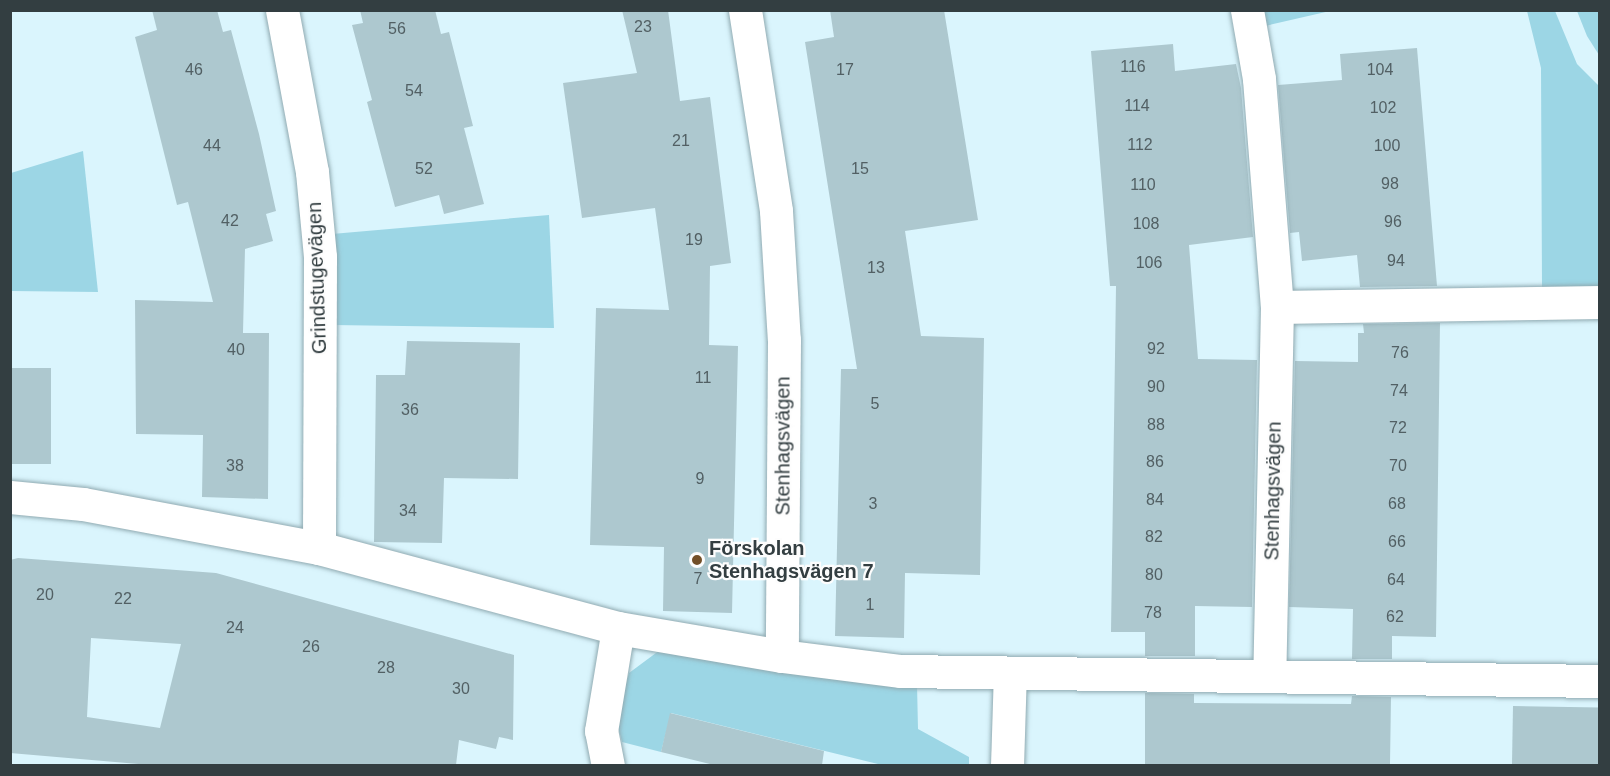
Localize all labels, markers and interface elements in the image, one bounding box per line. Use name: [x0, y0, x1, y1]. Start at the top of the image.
house number: 23: [634, 17, 652, 37]
house number: 56: [388, 19, 406, 39]
house number: 116: [1120, 57, 1146, 77]
house number: 46: [185, 60, 203, 80]
house number: 17: [836, 60, 854, 80]
house number: 104: [1367, 60, 1393, 80]
house number: 54: [405, 81, 423, 101]
house number: 114: [1124, 96, 1150, 116]
house number: 102: [1370, 98, 1396, 118]
house number: 21: [672, 131, 690, 151]
house number: 112: [1127, 135, 1153, 155]
house number: 44: [203, 136, 221, 156]
house number: 100: [1374, 136, 1400, 156]
house number: 52: [415, 159, 433, 179]
house number: 15: [851, 159, 869, 179]
house number: 98: [1381, 174, 1399, 194]
house number: 110: [1130, 175, 1156, 195]
street label: Grindstugevägen: [302, 201, 332, 355]
house number: 42: [221, 211, 239, 231]
house number: 96: [1384, 212, 1402, 232]
house number: 108: [1133, 214, 1159, 234]
house number: 19: [685, 230, 703, 250]
house number: 94: [1387, 251, 1405, 271]
house number: 106: [1136, 253, 1162, 273]
house number: 13: [867, 258, 885, 278]
house number: 92: [1147, 339, 1165, 359]
house number: 40: [227, 340, 245, 360]
house number: 76: [1391, 343, 1409, 363]
house number: 11: [695, 368, 711, 388]
street label: Stenhagsvägen: [771, 376, 795, 516]
house number: 90: [1147, 377, 1165, 397]
house number: 74: [1390, 381, 1408, 401]
house number: 5: [871, 394, 879, 414]
house number: 36: [401, 400, 419, 420]
house number: 88: [1147, 415, 1165, 435]
house number: 72: [1389, 418, 1407, 438]
street label: Stenhagsvägen: [1260, 421, 1286, 561]
house number: 86: [1146, 452, 1164, 472]
house number: 38: [226, 456, 244, 476]
house number: 70: [1389, 456, 1407, 476]
house number: 9: [696, 469, 704, 489]
house number: 84: [1146, 490, 1164, 510]
house number: 3: [869, 494, 877, 514]
house number: 68: [1388, 494, 1406, 514]
house number: 34: [399, 501, 417, 521]
house number: 82: [1145, 527, 1163, 547]
house number: 66: [1388, 532, 1406, 552]
place label: Förskolan Stenhagsvägen 7: [709, 536, 874, 583]
marker: Förskolan Stenhagsvägen 7: [690, 553, 704, 567]
house number: 80: [1145, 565, 1163, 585]
house number: 7: [694, 569, 702, 589]
house number: 64: [1387, 570, 1405, 590]
house number: 20: [36, 585, 54, 605]
house number: 22: [114, 589, 132, 609]
house number: 1: [866, 595, 874, 615]
house number: 78: [1144, 603, 1162, 623]
house number: 62: [1386, 607, 1404, 627]
house number: 24: [226, 618, 244, 638]
house number: 26: [302, 637, 320, 657]
house number: 28: [377, 658, 395, 678]
house number: 30: [452, 679, 470, 699]

